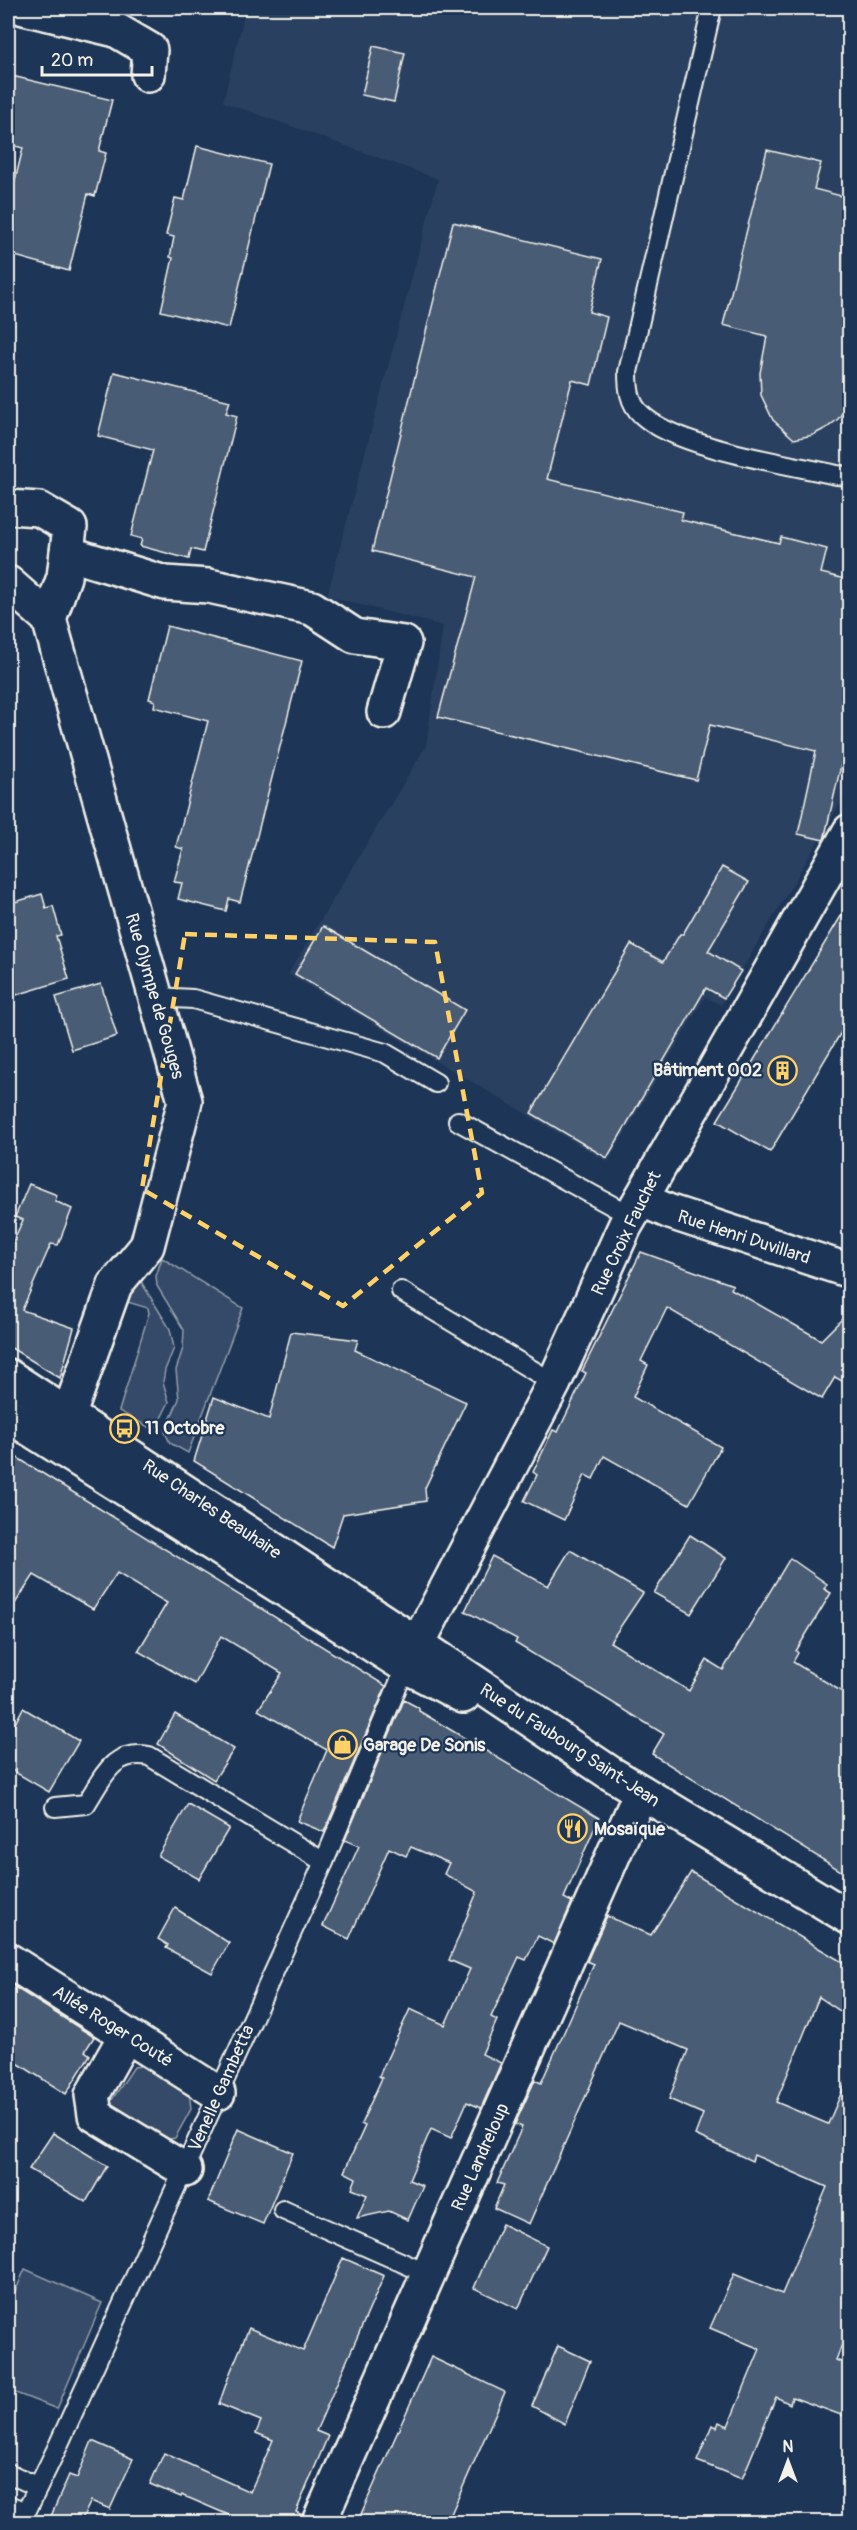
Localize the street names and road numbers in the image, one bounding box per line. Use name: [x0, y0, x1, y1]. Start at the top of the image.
street label: Rue Olympe de Gouges: [120, 911, 189, 1082]
street label: Rue Croix Fauchet: [586, 1167, 667, 1299]
street label: Rue Henri Duvillard: [675, 1205, 813, 1270]
street label: Rue Charles Beauhaire: [138, 1454, 286, 1565]
street label: Rue du Faubourg Saint-Jean: [475, 1679, 664, 1812]
street label: Allée Roger Couté: [48, 1980, 177, 2073]
street label: Venelle Gambetta: [183, 2021, 260, 2155]
street label: Rue Landreloup: [446, 2100, 514, 2215]

